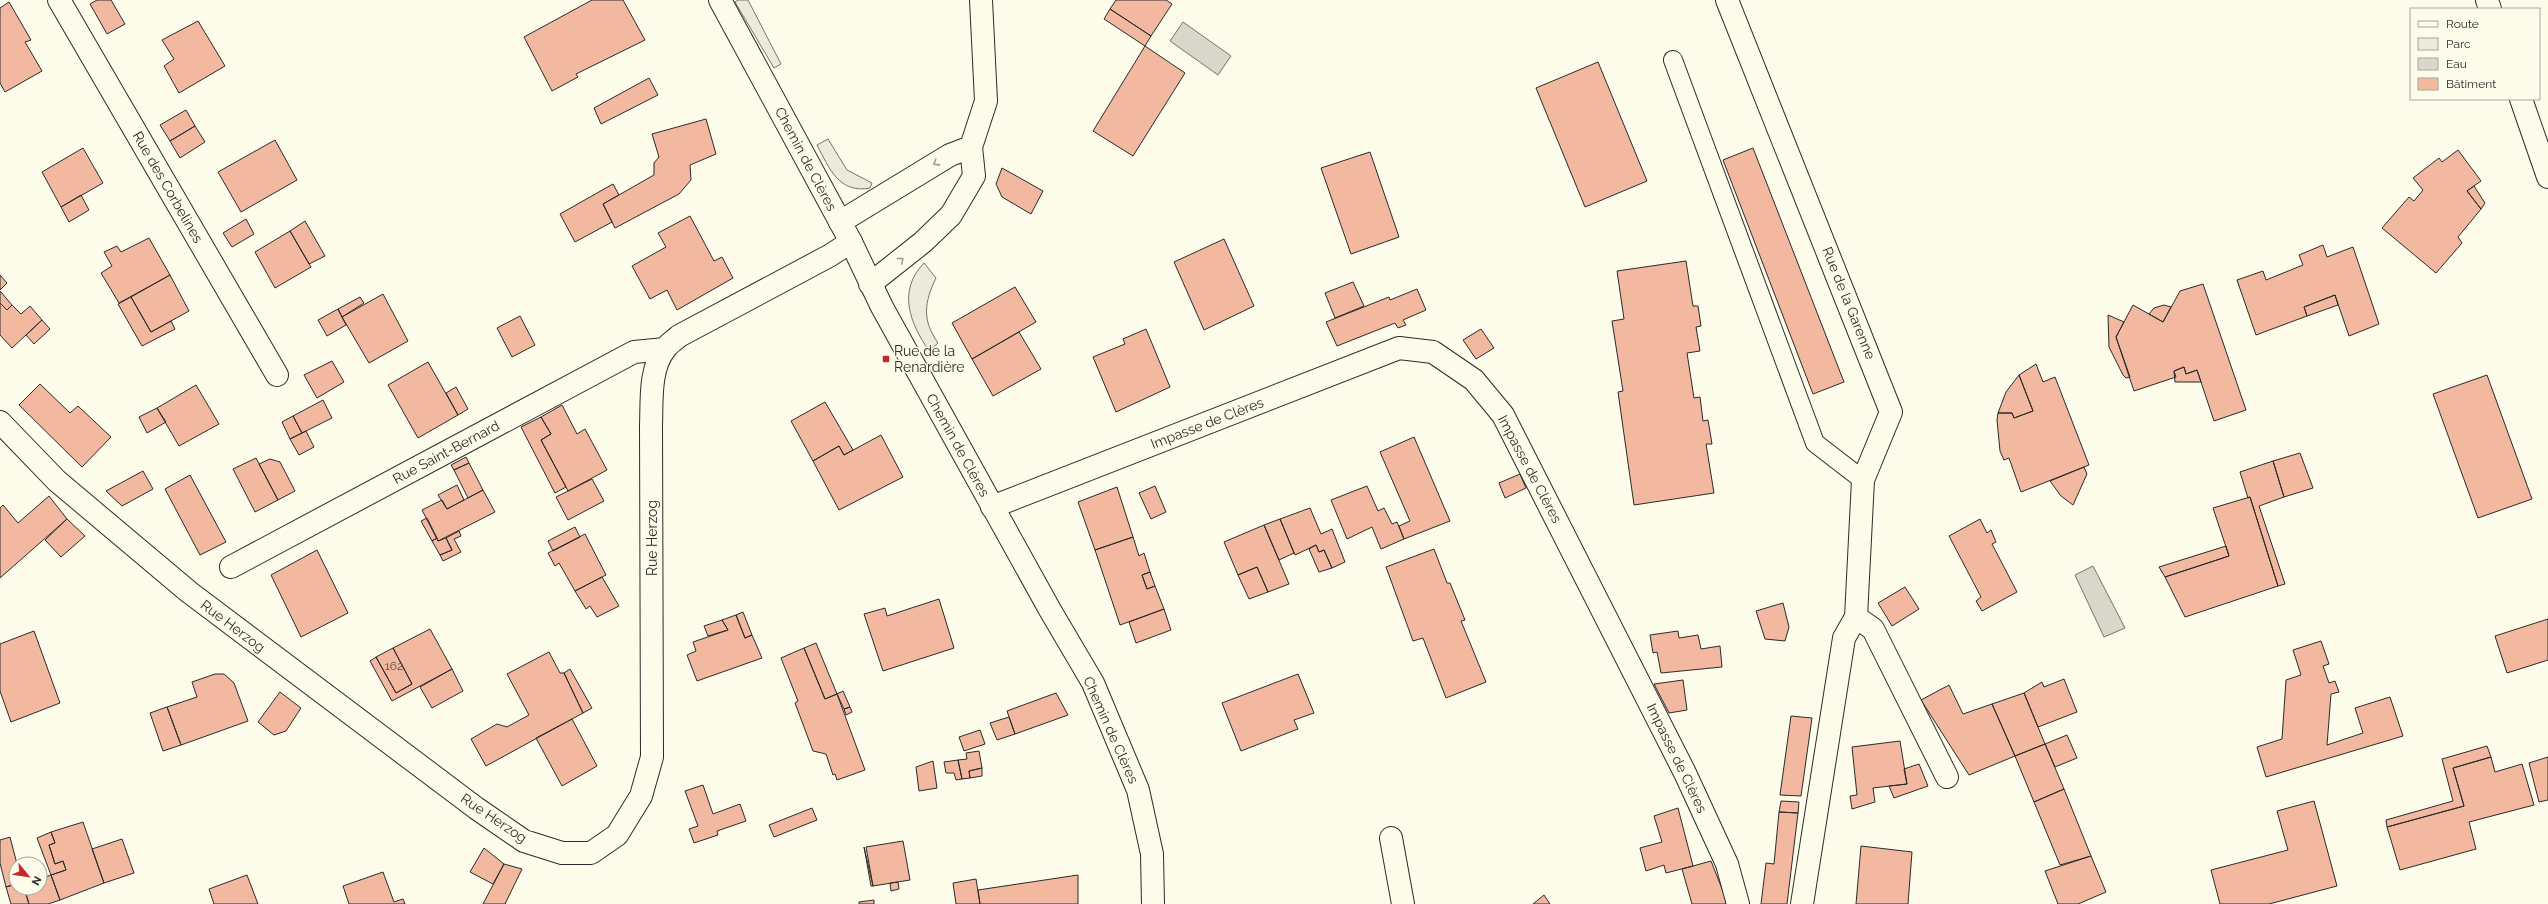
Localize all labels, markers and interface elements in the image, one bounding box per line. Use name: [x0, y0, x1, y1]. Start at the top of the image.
legend: [2410, 8, 2540, 100]
text: Route: [2446, 17, 2479, 31]
text: Parc: [2446, 37, 2471, 51]
text: Eau: [2446, 57, 2467, 71]
text: Bâtiment: [2446, 77, 2496, 91]
street label: Chemin de Clères: [772, 104, 840, 214]
street label: Rue des Corbelines: [130, 128, 207, 246]
one-way arrow: [933, 159, 940, 166]
street label: Rue de la Garenne: [1819, 244, 1879, 362]
one-way arrow: [896, 258, 903, 265]
place label: Rue de la Renardière: [894, 343, 965, 375]
marker: Rue de la Renardière: [881, 354, 891, 364]
street label: Chemin de Clères: [923, 391, 993, 500]
street label: Impasse de Clères: [1148, 394, 1266, 452]
street label: Impasse de Clères: [1495, 412, 1565, 526]
street label: Rue Saint-Bernard: [390, 417, 502, 487]
street label: Rue Herzog: [644, 500, 660, 576]
street label: Rue Herzog: [198, 597, 268, 655]
house number: 162: [385, 659, 403, 673]
street label: Chemin de Clères: [1080, 674, 1142, 786]
street label: Impasse de Clères: [1644, 701, 1711, 816]
street label: Rue Herzog: [458, 790, 530, 846]
north arrow: [8, 856, 48, 896]
text: N: [29, 874, 44, 887]

